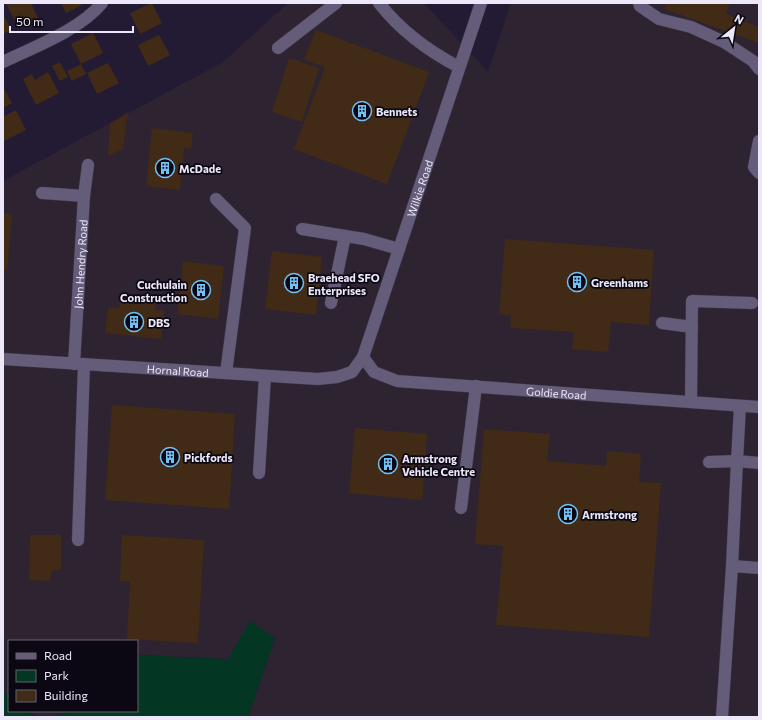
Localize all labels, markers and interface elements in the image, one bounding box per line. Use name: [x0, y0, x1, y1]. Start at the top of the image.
scale bar: [10, 8, 133, 34]
north arrow: [714, 8, 754, 48]
text: N: [732, 11, 746, 27]
text: 50 m: [16, 14, 44, 28]
building icon: Bennets: [351, 100, 373, 122]
place label: Bennets: [376, 105, 417, 118]
building icon: McDade: [154, 157, 176, 179]
street label: Wilkie Road: [404, 158, 435, 218]
place label: McDade: [179, 162, 221, 175]
street label: John Hendry Road: [71, 219, 89, 309]
place label: Braehead SFO Enterprises: [308, 271, 380, 297]
building icon: Greenhams: [566, 271, 588, 293]
building icon: Braehead SFO Enterprises: [283, 272, 305, 294]
place label: Greenhams: [591, 276, 648, 289]
place label: Cuchulain Construction: [120, 278, 187, 304]
building icon: Cuchulain Construction: [190, 279, 212, 301]
building icon: DBS: [123, 311, 145, 333]
place label: DBS: [148, 316, 170, 329]
street label: Hornal Road: [146, 362, 209, 379]
street label: Goldie Road: [526, 384, 587, 401]
building icon: Pickfords: [159, 446, 181, 468]
place label: Pickfords: [184, 451, 233, 464]
place label: Armstrong Vehicle Centre: [402, 452, 475, 478]
building icon: Armstrong Vehicle Centre: [377, 453, 399, 475]
building icon: Armstrong: [557, 503, 579, 525]
place label: Armstrong: [582, 508, 637, 521]
legend: [8, 640, 138, 712]
text: Road: [44, 648, 72, 662]
text: Park: [44, 668, 70, 682]
text: Building: [44, 688, 88, 702]

